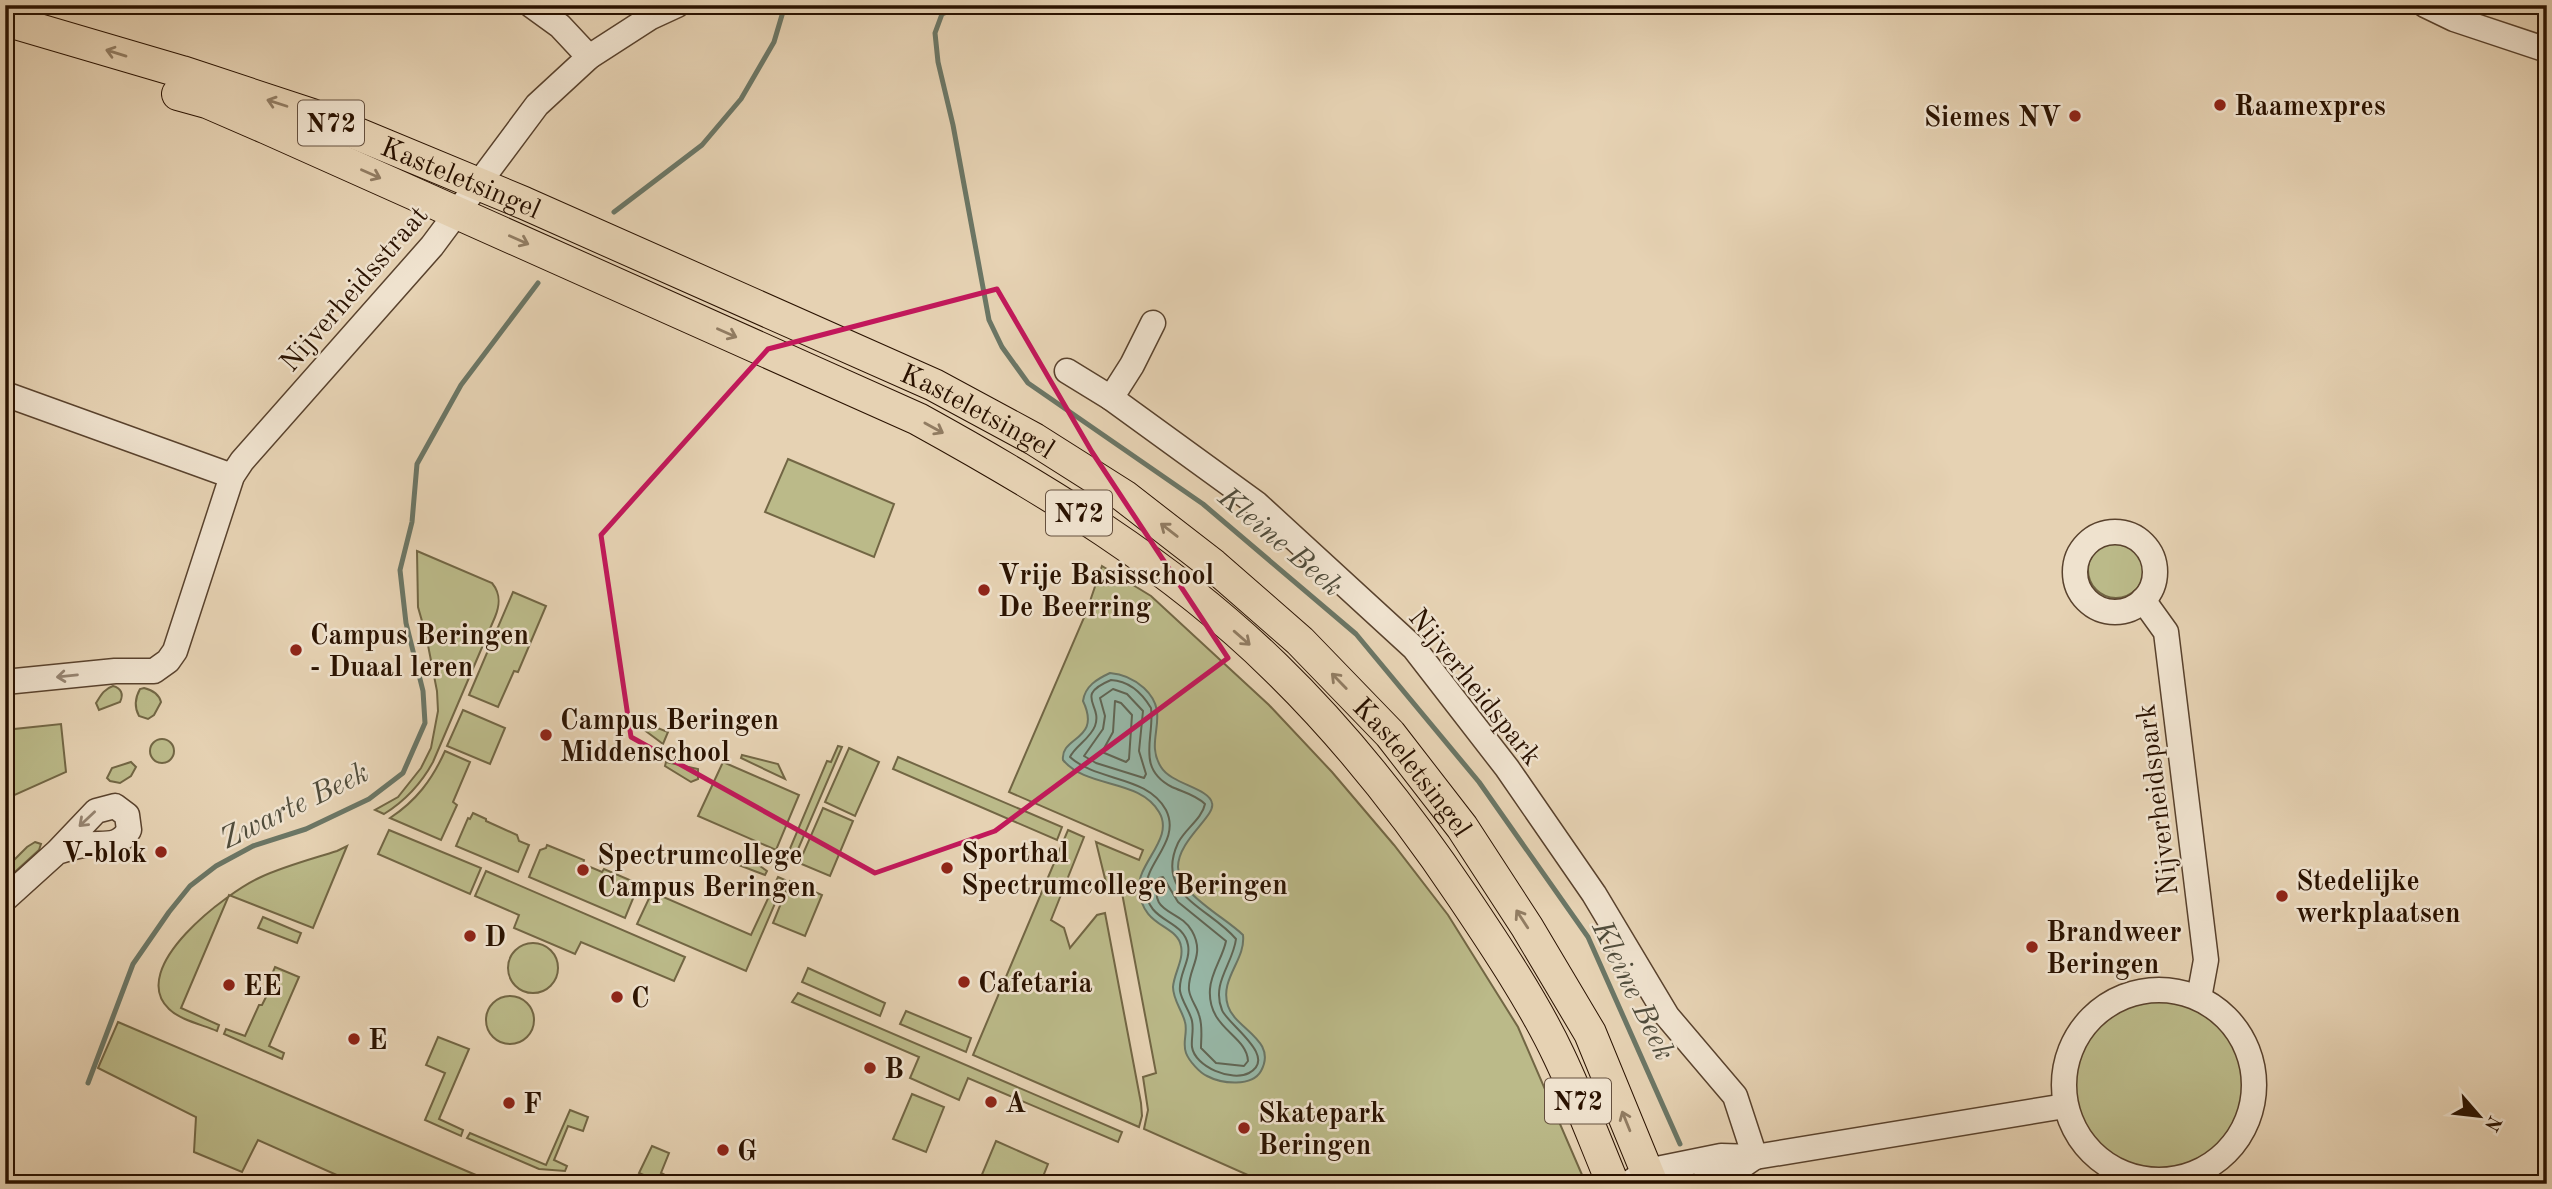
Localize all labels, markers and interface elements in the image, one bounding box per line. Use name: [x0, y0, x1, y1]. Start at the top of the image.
one-way arrow: [106, 45, 128, 58]
place label: Raamexpres: [2234, 94, 2386, 122]
one-way arrow: [266, 96, 288, 108]
marker: Raamexpres: [2212, 97, 2228, 113]
road number: N72: [298, 100, 364, 146]
place label: Siemes NV: [1924, 105, 2061, 133]
marker: Siemes NV: [2067, 108, 2083, 124]
street label: Kasteletsingel: [376, 134, 544, 226]
one-way arrow: [360, 168, 381, 181]
street label: Nijverheidsstraat: [276, 202, 434, 378]
one-way arrow: [508, 234, 530, 247]
one-way arrow: [716, 327, 737, 340]
street label: Kasteletsingel: [895, 361, 1059, 465]
one-way arrow: [923, 421, 943, 435]
water label: Kleine Beek: [1211, 482, 1347, 603]
road number: N72: [1046, 491, 1112, 536]
one-way arrow: [1160, 523, 1179, 538]
place label: Vrije Basisschool De Beerring: [998, 563, 1215, 623]
marker: Vrije Basisschool De Beerring: [976, 582, 992, 598]
street label: Nijverheidspark: [1402, 604, 1545, 772]
place label: Campus Beringen - Duaal leren: [310, 623, 529, 683]
one-way arrow: [1233, 630, 1251, 646]
marker: Campus Beringen - Duaal leren: [288, 642, 304, 658]
one-way arrow: [56, 670, 78, 683]
one-way arrow: [1330, 673, 1347, 690]
street label: Kasteletsingel: [1346, 694, 1475, 842]
street label: Nijverheidspark: [2133, 702, 2185, 897]
place label: Campus Beringen Middenschool: [560, 708, 779, 768]
marker: Campus Beringen Middenschool: [538, 727, 554, 743]
water label: Zwarte Beek: [216, 758, 374, 856]
one-way arrow: [78, 811, 96, 827]
place label: V-blok: [62, 841, 147, 869]
place label: Sporthal Spectrumcollege Beringen: [961, 841, 1288, 901]
place label: Spectrumcollege Campus Beringen: [597, 843, 816, 903]
marker: V-blok: [153, 844, 169, 860]
marker: Sporthal Spectrumcollege Beringen: [939, 860, 955, 876]
marker: Spectrumcollege Campus Beringen: [575, 862, 591, 878]
place label: Stedelijke werkplaatsen: [2296, 869, 2461, 929]
marker: Stedelijke werkplaatsen: [2274, 888, 2290, 904]
one-way arrow: [1515, 910, 1530, 929]
water label: Kleine Beek: [1585, 915, 1679, 1066]
place label: Brandweer Beringen: [2046, 920, 2182, 980]
place label: D: [484, 925, 506, 953]
marker: D: [462, 928, 478, 944]
marker: Brandweer Beringen: [2024, 939, 2040, 955]
place label: Cafetaria: [978, 971, 1093, 999]
place label: EE: [243, 974, 282, 1002]
marker: Cafetaria: [956, 974, 972, 990]
marker: EE: [221, 977, 237, 993]
place label: C: [631, 986, 649, 1014]
marker: C: [609, 989, 625, 1005]
place label: E: [368, 1028, 387, 1056]
marker: E: [346, 1031, 362, 1047]
place label: B: [884, 1057, 904, 1085]
marker: B: [862, 1060, 878, 1076]
road number: N72: [1545, 1078, 1611, 1124]
north arrow: [2444, 1080, 2514, 1150]
place label: A: [1005, 1091, 1026, 1119]
place label: F: [523, 1092, 542, 1120]
marker: A: [983, 1094, 999, 1110]
marker: F: [501, 1095, 517, 1111]
place label: Skatepark Beringen: [1258, 1101, 1386, 1161]
one-way arrow: [1619, 1110, 1632, 1132]
text: N: [2480, 1112, 2504, 1134]
marker: Skatepark Beringen: [1236, 1120, 1252, 1136]
place label: G: [737, 1139, 757, 1167]
marker: G: [715, 1142, 731, 1158]

